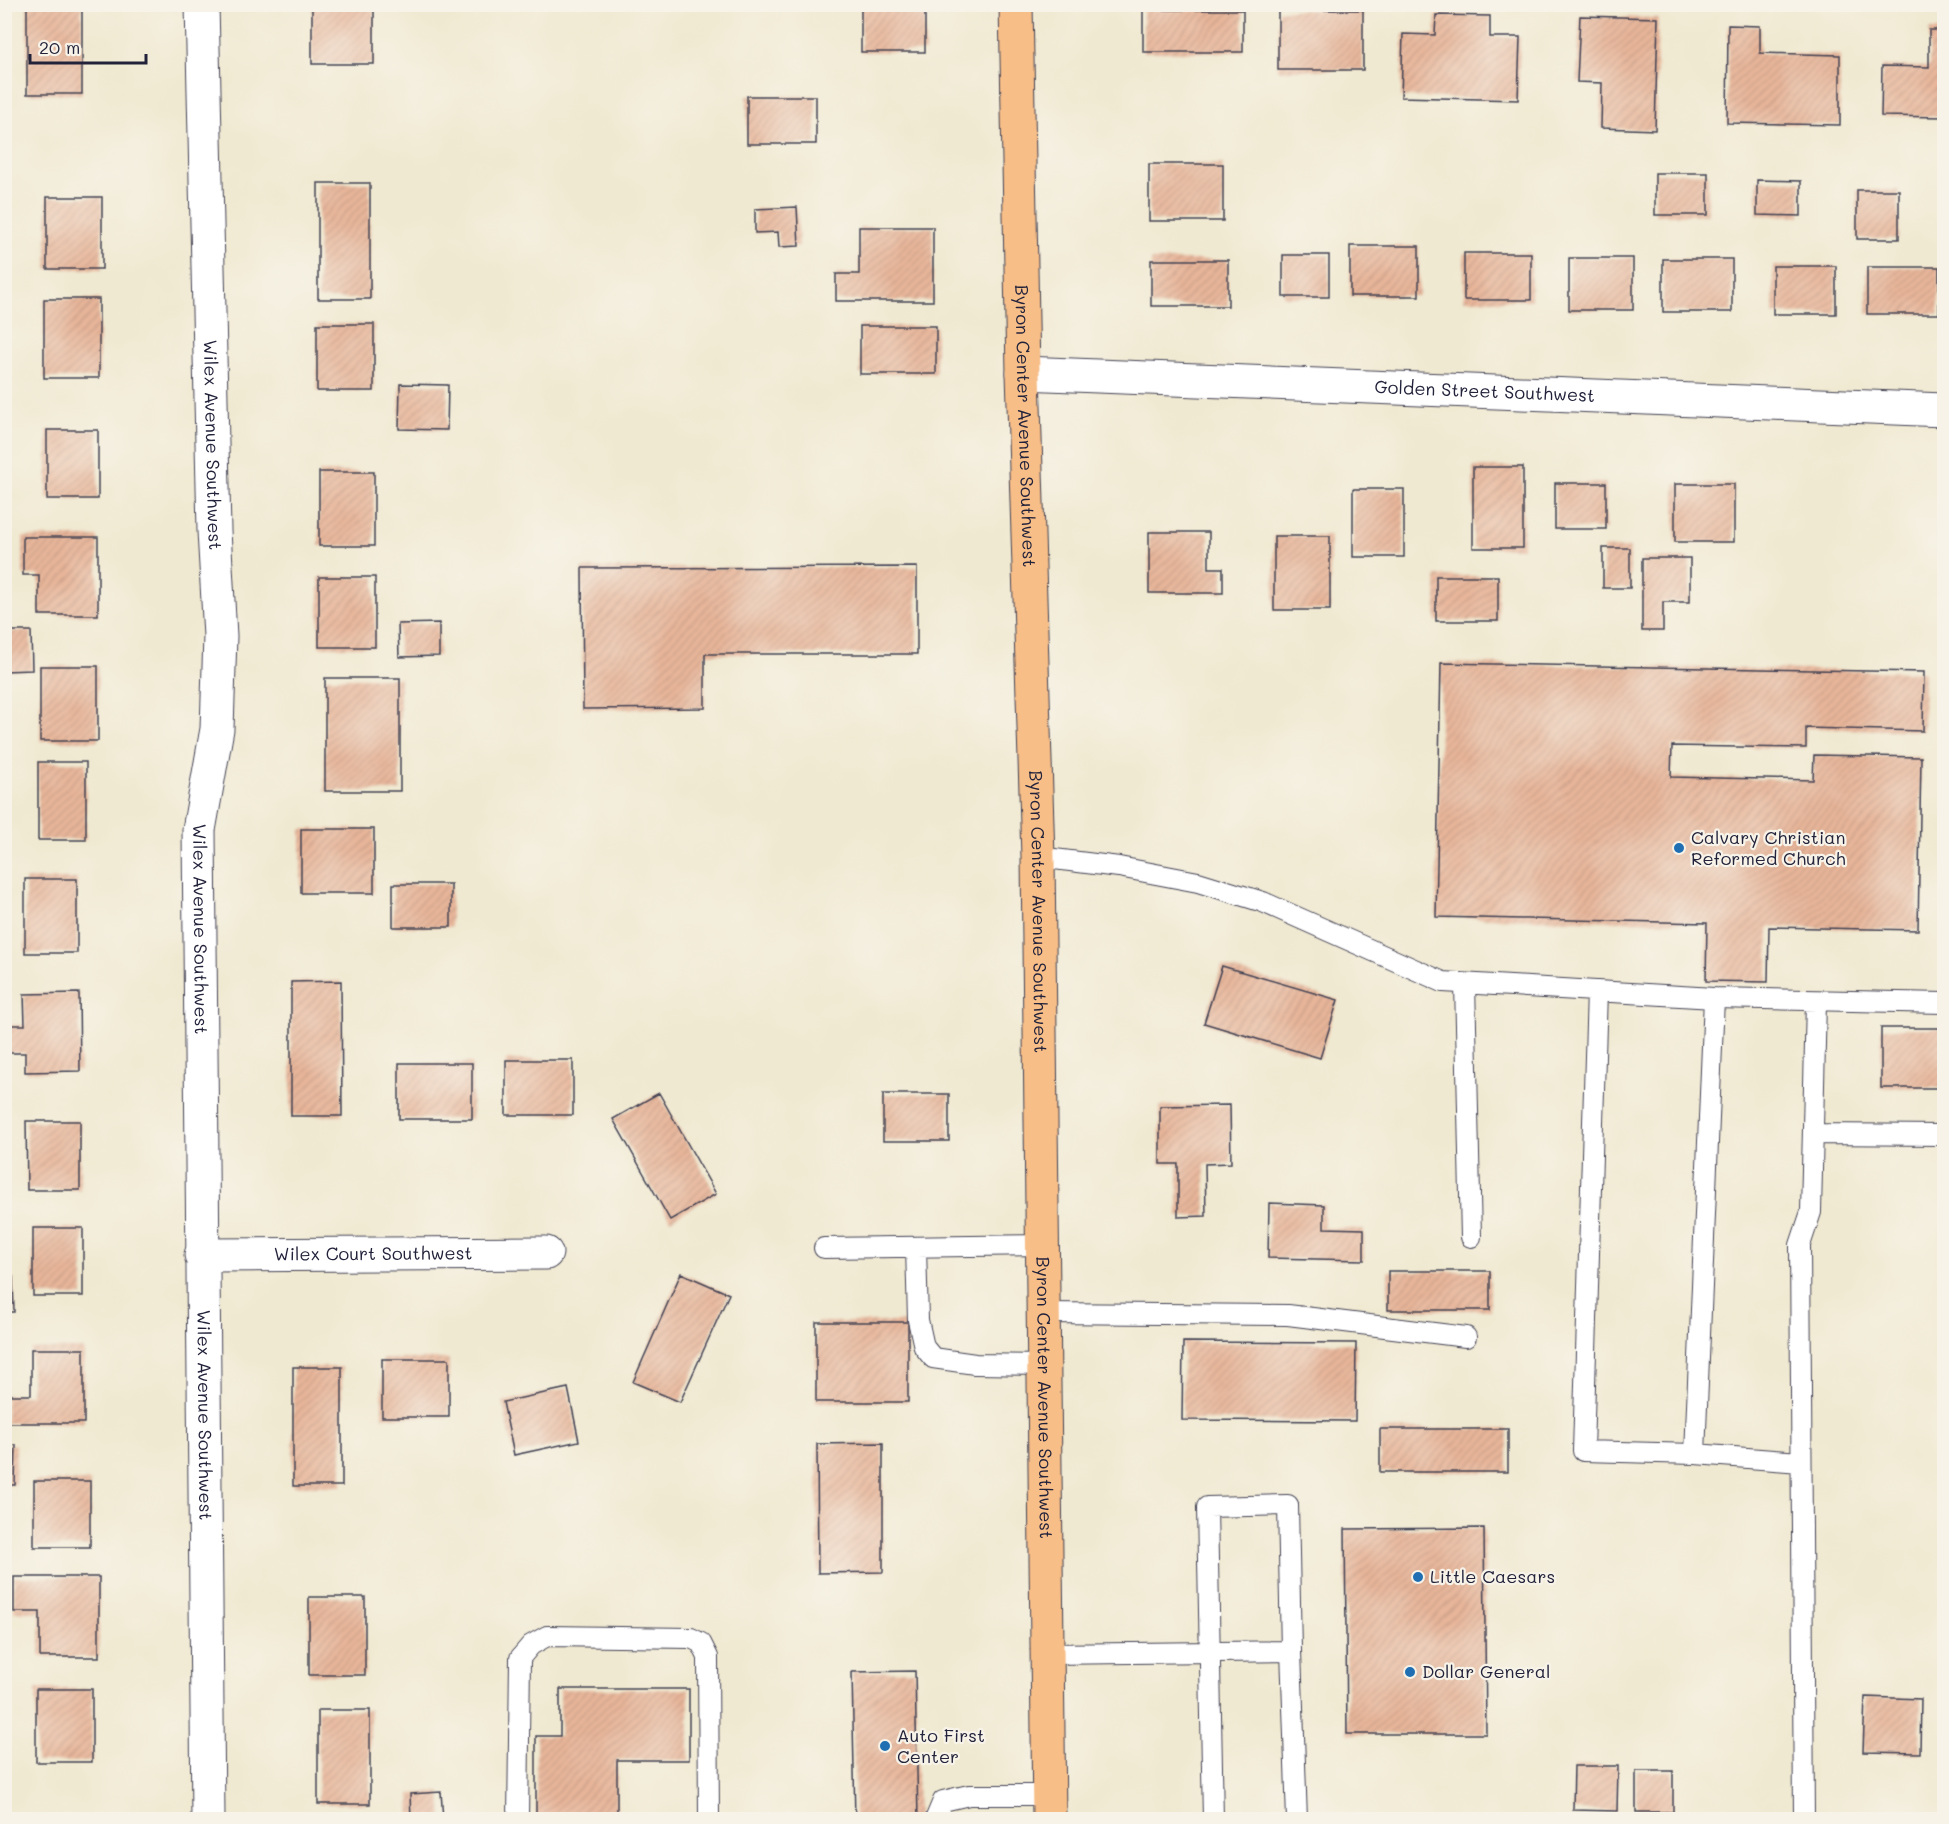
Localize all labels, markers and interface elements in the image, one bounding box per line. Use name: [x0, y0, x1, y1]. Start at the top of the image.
scale bar: [30, 27, 146, 65]
text: 20 m: [39, 35, 80, 59]
street label: Byron Center Avenue Southwest: [1010, 284, 1042, 568]
street label: Wilex Avenue Southwest: [199, 339, 228, 551]
street label: Golden Street Southwest: [1374, 374, 1595, 407]
street label: Byron Center Avenue Southwest: [1024, 770, 1053, 1053]
street label: Wilex Avenue Southwest: [188, 824, 214, 1034]
place label: Calvary Christian Reformed Church: [1691, 825, 1846, 870]
marker: Calvary Christian Reformed Church: [1672, 841, 1686, 855]
street label: Wilex Court Southwest: [274, 1240, 472, 1266]
street label: Byron Center Avenue Southwest: [1032, 1256, 1059, 1539]
street label: Wilex Avenue Southwest: [192, 1310, 218, 1520]
place label: Little Caesars: [1430, 1564, 1555, 1588]
marker: Little Caesars: [1411, 1570, 1425, 1584]
place label: Dollar General: [1422, 1659, 1550, 1683]
marker: Dollar General: [1403, 1665, 1417, 1679]
place label: Auto First Center: [897, 1723, 985, 1768]
marker: Auto First Center: [878, 1739, 892, 1753]

